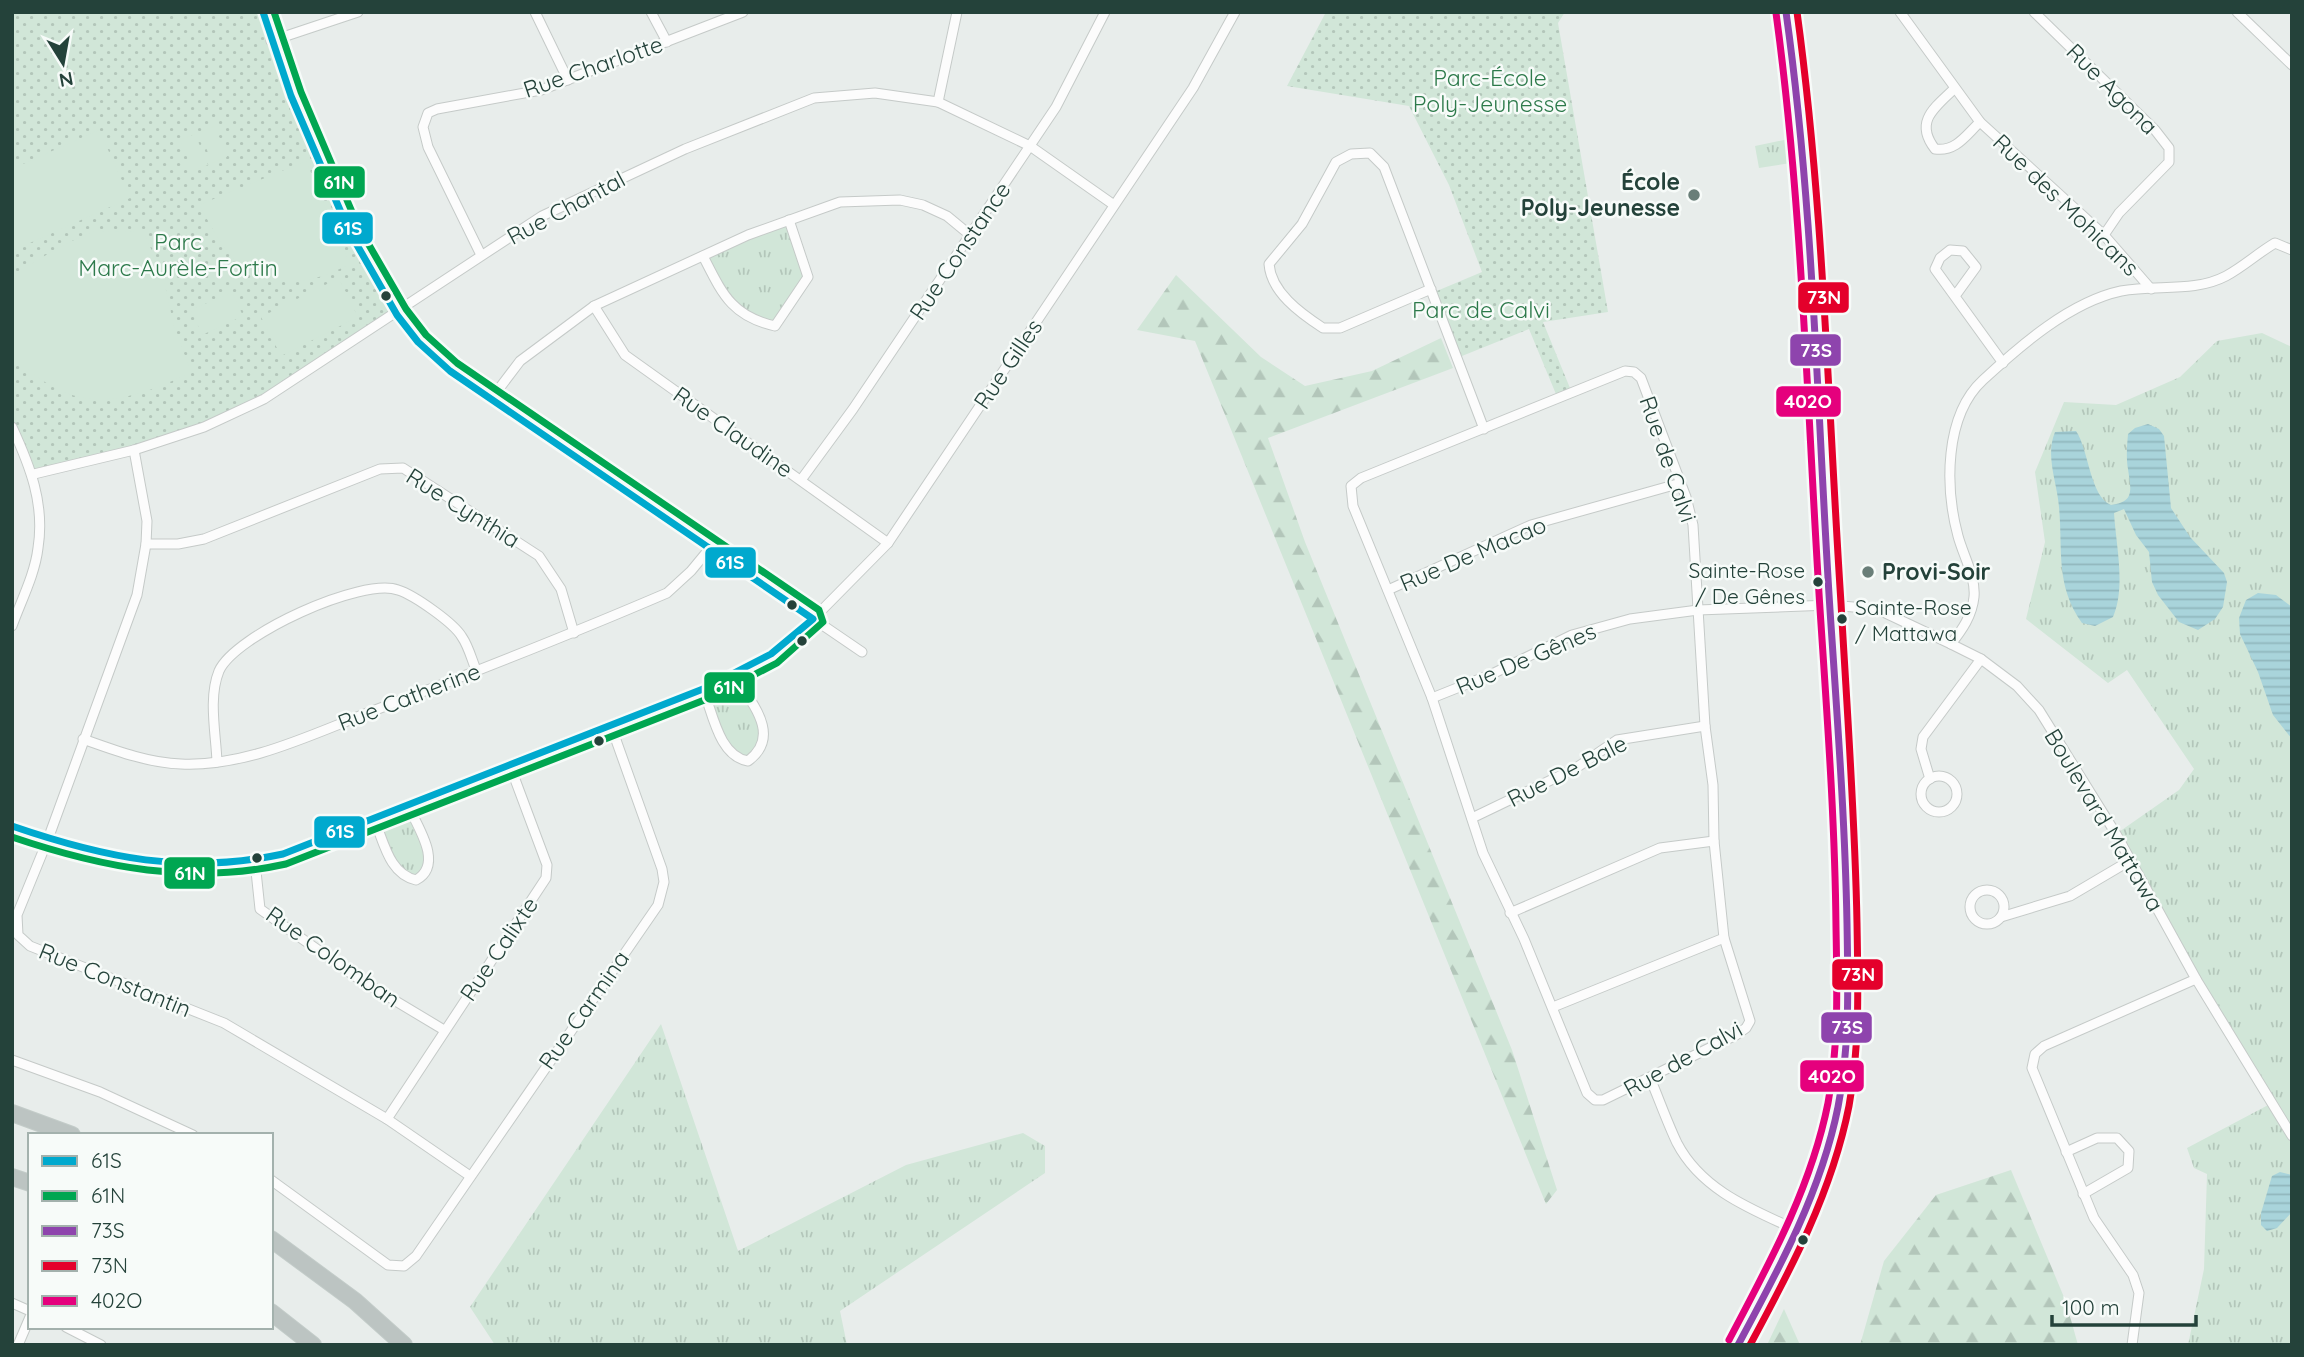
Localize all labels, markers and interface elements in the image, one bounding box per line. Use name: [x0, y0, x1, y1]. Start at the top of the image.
north arrow: [28, 28, 98, 98]
street label: Rue Charlotte: [519, 29, 667, 104]
street label: Rue Agona: [2061, 37, 2164, 140]
park label: Parc-École Poly-Jeunesse: [1413, 63, 1567, 118]
text: N: [57, 67, 75, 93]
street label: Rue des Mohicans: [1987, 127, 2146, 282]
street label: Rue Chantal: [502, 164, 630, 251]
line badge: 61N: [313, 165, 366, 199]
place label: École Poly-Jeunesse: [1521, 167, 1680, 222]
text: 61N: [323, 170, 355, 194]
street label: Rue Constance: [903, 176, 1016, 325]
marker: École Poly-Jeunesse: [1686, 187, 1702, 203]
line badge: 61S: [321, 211, 374, 245]
text: 61S: [334, 216, 362, 240]
park label: Parc Marc-Aurèle-Fortin: [78, 227, 278, 282]
line badge: 73N: [1797, 281, 1850, 314]
text: 73N: [1807, 285, 1841, 309]
unlabelled marker: [379, 289, 393, 303]
park label: Parc de Calvi: [1412, 295, 1550, 324]
street label: Rue Gilles: [967, 313, 1048, 414]
line badge: 73S: [1789, 333, 1842, 367]
text: 73S: [1800, 338, 1832, 362]
street label: Rue Claudine: [668, 380, 799, 484]
line badge: 402O: [1775, 385, 1842, 418]
text: 402O: [1784, 389, 1832, 413]
street label: Rue de Calvi: [1633, 392, 1704, 526]
street label: Rue Cynthia: [401, 461, 525, 554]
street label: Rue De Macao: [1395, 510, 1550, 597]
line badge: 61S: [704, 546, 757, 579]
text: 61S: [716, 550, 744, 574]
place label: Sainte-Rose / De Gênes: [1688, 557, 1805, 609]
place label: Provi-Soir: [1882, 557, 1991, 586]
marker: Provi-Soir: [1860, 564, 1876, 580]
marker: Sainte-Rose / De Gênes: [1811, 575, 1825, 589]
place label: Sainte-Rose / Mattawa: [1855, 594, 1972, 646]
unlabelled marker: [785, 598, 799, 612]
marker: Sainte-Rose / Mattawa: [1835, 612, 1849, 626]
street label: Rue De Gênes: [1451, 616, 1600, 701]
unlabelled marker: [795, 634, 809, 648]
street label: Rue Catherine: [333, 656, 484, 737]
line badge: 61N: [703, 671, 756, 704]
text: 61N: [713, 675, 745, 699]
street label: Boulevard Mattawa: [2038, 723, 2170, 916]
street label: Rue De Bale: [1502, 728, 1632, 813]
unlabelled marker: [592, 734, 606, 748]
line badge: 61S: [313, 815, 366, 849]
text: 61S: [326, 819, 354, 843]
unlabelled marker: [250, 851, 264, 865]
line badge: 61N: [163, 856, 216, 890]
text: 61N: [174, 861, 206, 885]
street label: Rue Calixte: [453, 891, 544, 1006]
street label: Rue Colomban: [260, 900, 406, 1014]
street label: Rue Constantin: [35, 936, 196, 1023]
street label: Rue Carmina: [532, 945, 635, 1075]
line badge: 73N: [1831, 958, 1884, 991]
text: 73N: [1841, 962, 1875, 986]
line badge: 73S: [1820, 1011, 1873, 1044]
street label: Rue de Calvi: [1618, 1014, 1747, 1103]
text: 73S: [1831, 1015, 1863, 1039]
line badge: 402O: [1799, 1059, 1865, 1093]
text: 402O: [1808, 1064, 1856, 1088]
legend: [28, 1133, 273, 1329]
text: 61S: [91, 1147, 122, 1173]
text: 61N: [91, 1182, 125, 1208]
text: 73S: [91, 1217, 125, 1243]
unlabelled marker: [1796, 1233, 1810, 1247]
text: 73N: [91, 1252, 128, 1278]
scale bar: [2052, 1284, 2196, 1328]
text: 402O: [91, 1287, 142, 1313]
text: 100 m: [2062, 1294, 2120, 1320]

